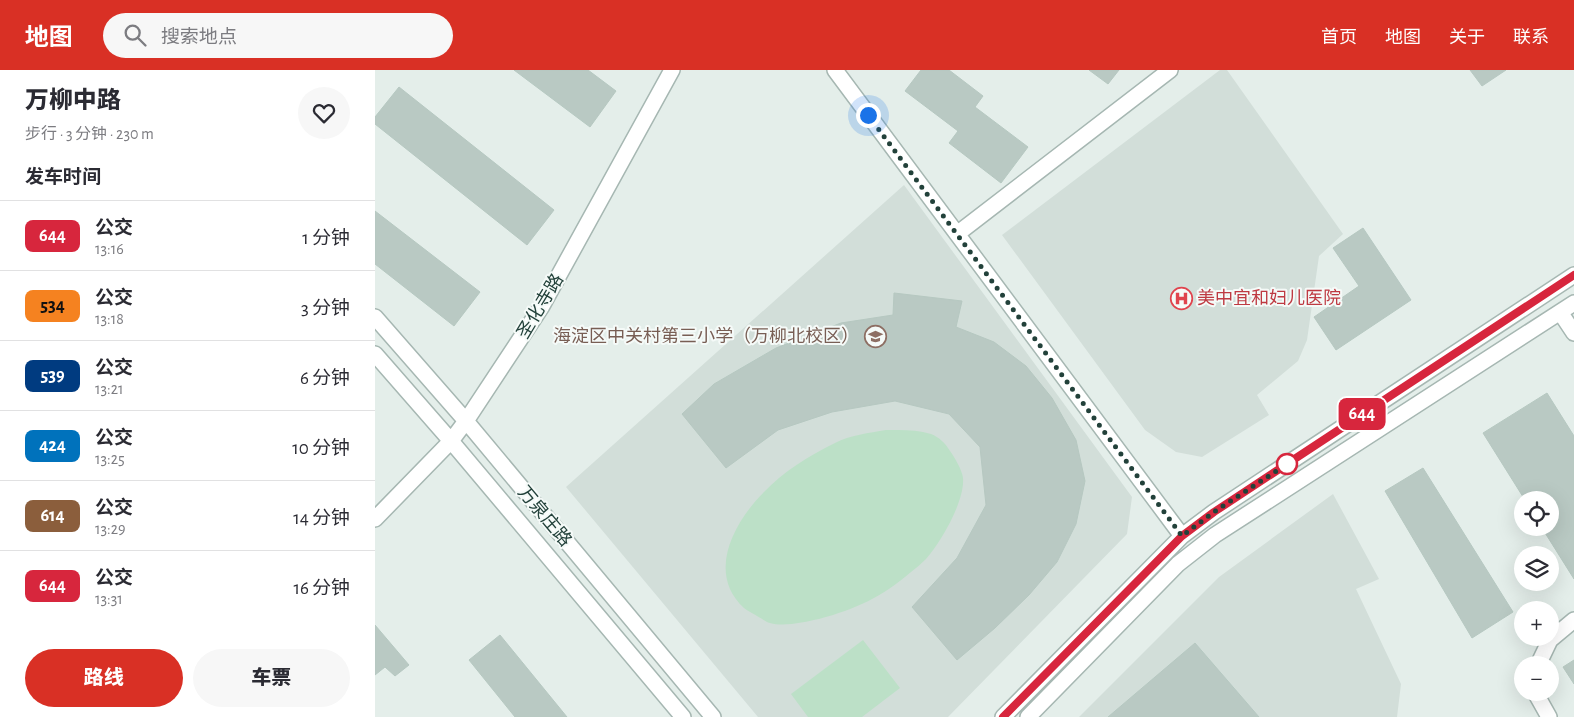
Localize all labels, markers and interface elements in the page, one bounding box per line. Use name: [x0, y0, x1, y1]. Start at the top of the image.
search box: [103, 13, 453, 58]
icon: search: [121, 21, 149, 49]
text: 地图: [25, 26, 73, 50]
text: 搜索地点: [161, 28, 237, 47]
text: 首页: [1321, 29, 1357, 47]
text: 地图: [1385, 29, 1421, 47]
text: 关于: [1449, 29, 1485, 47]
text: 联系: [1513, 29, 1549, 47]
button: heart: [298, 87, 350, 139]
text: 万柳中路: [25, 89, 121, 113]
your location: [856, 103, 881, 128]
text: 步行 · 3 分钟 · 230 m: [25, 126, 154, 142]
text: 发车时间: [25, 168, 101, 187]
text: 公交: [95, 219, 133, 238]
text: 644: [39, 227, 66, 245]
text: 1 分钟: [302, 229, 350, 248]
text: 13:16: [95, 241, 124, 257]
street label: 圣化寺路: [513, 270, 567, 342]
hospital icon: 美中宜和妇儿医院: [1169, 286, 1193, 310]
place label: 美中宜和妇儿医院: [1197, 288, 1341, 308]
text: 公交: [95, 289, 133, 308]
text: 534: [40, 297, 65, 315]
text: 3 分钟: [301, 299, 350, 318]
text: 13:18: [95, 311, 124, 327]
school or university icon: 海淀区中关村第三小学（万柳北校区）: [863, 324, 887, 348]
place label: 海淀区中关村第三小学（万柳北校区）: [553, 326, 859, 346]
text: 公交: [95, 359, 133, 378]
text: 539: [40, 367, 65, 385]
text: 6 分钟: [300, 369, 350, 388]
text: 13:21: [95, 381, 124, 397]
line badge: 644: [1333, 398, 1391, 430]
text: 644: [1349, 405, 1375, 423]
text: 公交: [95, 429, 133, 448]
text: 424: [39, 437, 66, 455]
text: 10 分钟: [292, 439, 350, 458]
text: 13:25: [95, 451, 125, 467]
unlabelled marker: [1276, 453, 1298, 475]
street label: 万泉庄路: [514, 482, 576, 550]
map controls: [1514, 491, 1559, 701]
button: locate: [1514, 491, 1559, 536]
text: 公交: [95, 499, 133, 518]
text: 614: [40, 507, 65, 525]
text: 14 分钟: [293, 509, 350, 528]
text: 13:29: [95, 521, 126, 537]
button: layers: [1514, 546, 1559, 591]
text: 公交: [95, 569, 133, 588]
text: 644: [39, 577, 66, 595]
text: 16 分钟: [293, 579, 350, 598]
text: 13:31: [95, 591, 123, 607]
button: +: [1514, 601, 1559, 646]
button: 路线: [25, 649, 183, 707]
button: 车票: [193, 649, 350, 707]
button: −: [1514, 656, 1559, 701]

